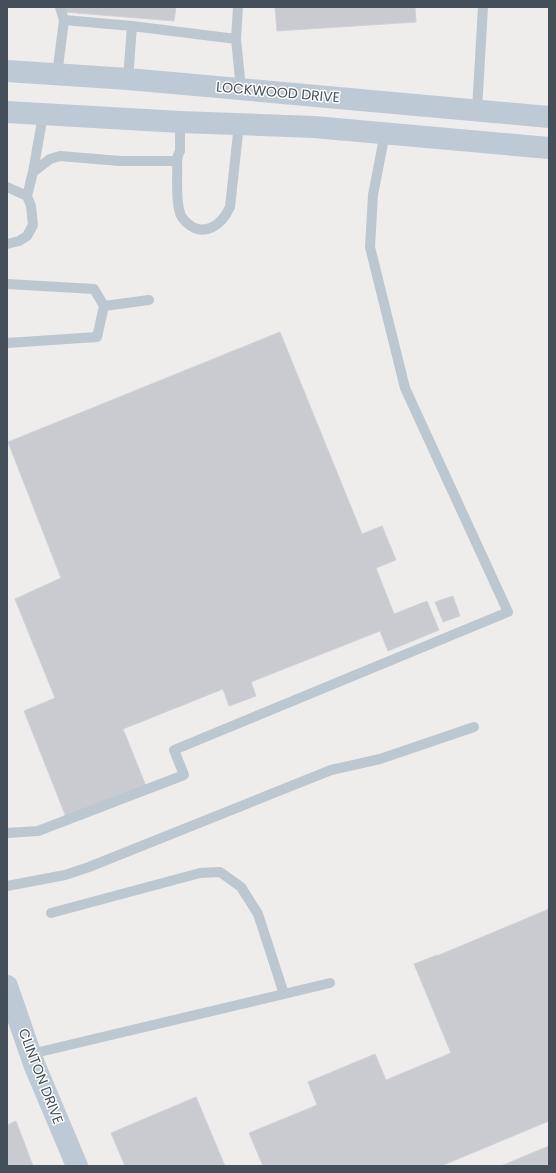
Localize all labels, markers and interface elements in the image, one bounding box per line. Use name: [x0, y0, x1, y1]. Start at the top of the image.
street label: LOCKWOOD DRIVE: [215, 77, 341, 107]
street label: CLINTON DRIVE: [14, 1025, 68, 1127]

